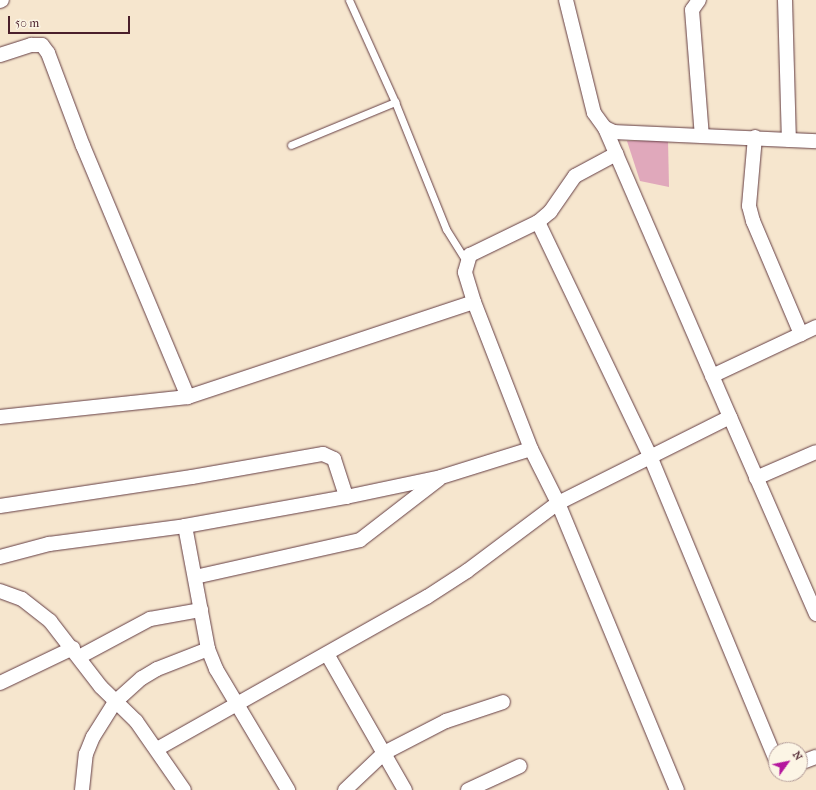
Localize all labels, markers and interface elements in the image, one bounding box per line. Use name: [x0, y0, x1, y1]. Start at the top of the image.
scale bar: [10, 8, 132, 34]
text: 50 m: [15, 16, 39, 30]
north arrow: [768, 742, 808, 782]
text: N: [790, 749, 805, 763]

